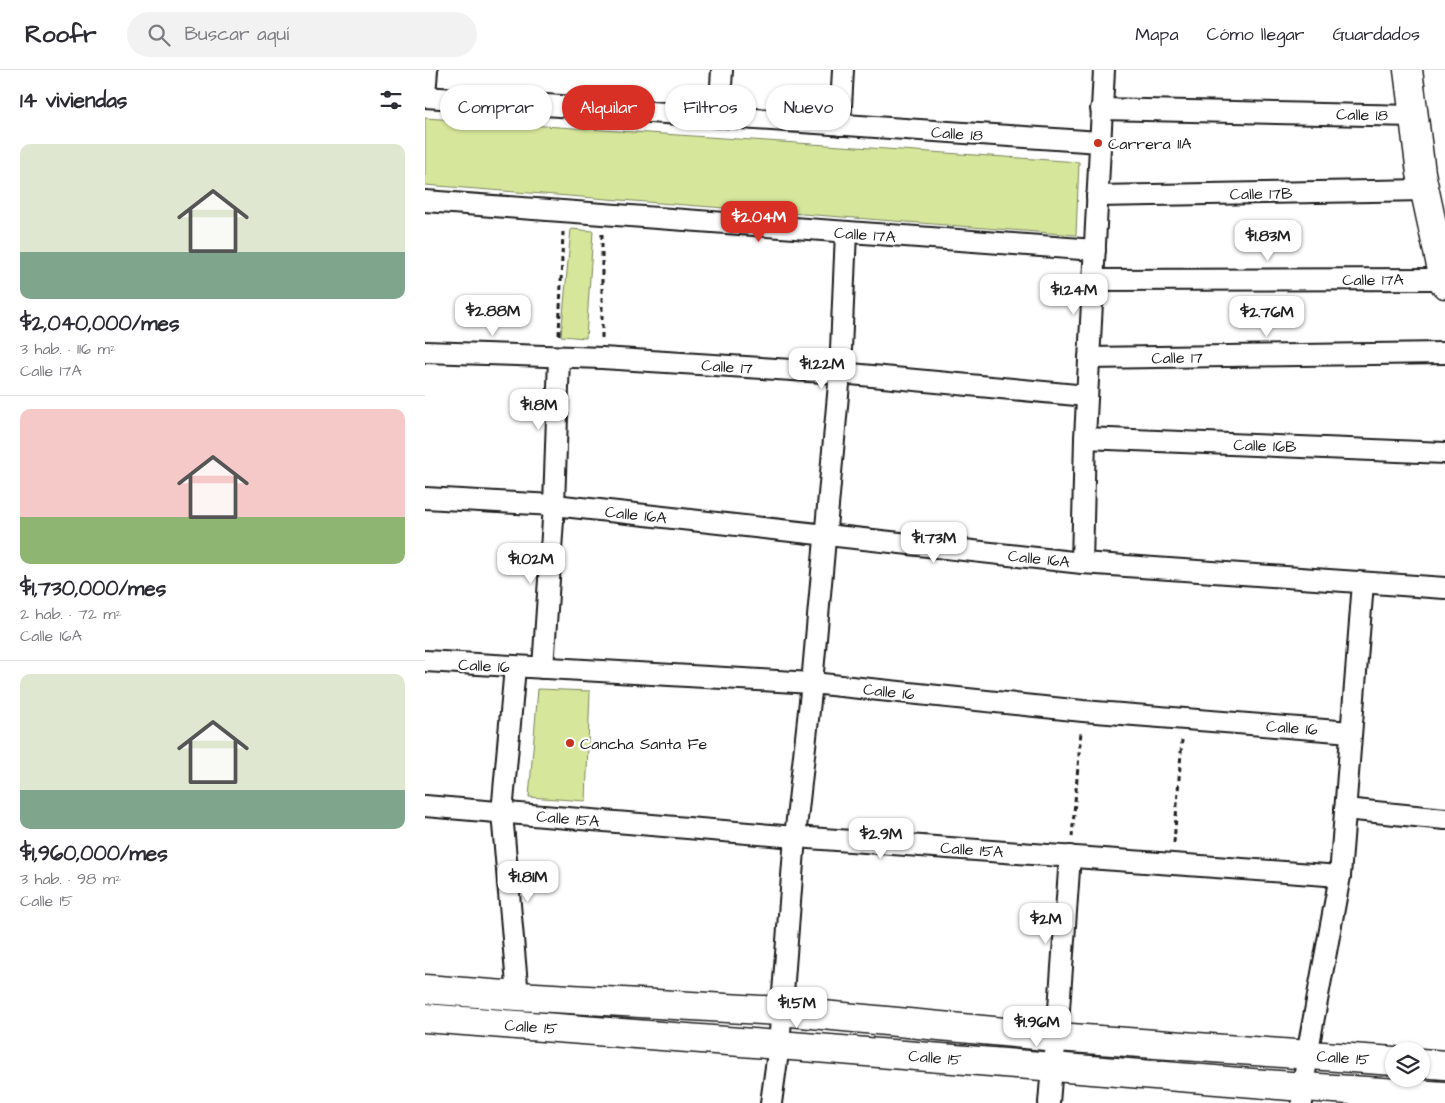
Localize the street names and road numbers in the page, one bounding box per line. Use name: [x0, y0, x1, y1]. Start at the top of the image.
street label: Calle 18: [1336, 104, 1388, 126]
street label: Calle 18: [930, 121, 984, 147]
street label: Calle 17B: [1229, 182, 1293, 206]
street label: Calle 17A: [833, 222, 896, 248]
street label: Calle 17A: [1342, 269, 1404, 291]
street label: Calle 17: [1151, 347, 1203, 369]
street label: Calle 17: [700, 354, 754, 380]
street label: Calle 16B: [1233, 434, 1297, 458]
street label: Calle 16A: [604, 501, 668, 529]
street label: Calle 16A: [1007, 545, 1071, 573]
street label: Calle 16: [458, 654, 510, 678]
street label: Calle 16: [862, 678, 916, 706]
street label: Calle 16: [1265, 715, 1318, 741]
street label: Calle 15A: [535, 805, 600, 833]
street label: Calle 15A: [940, 837, 1004, 863]
street label: Calle 15: [504, 1014, 559, 1040]
street label: Calle 15: [908, 1045, 963, 1071]
street label: Calle 15: [1316, 1045, 1371, 1071]

